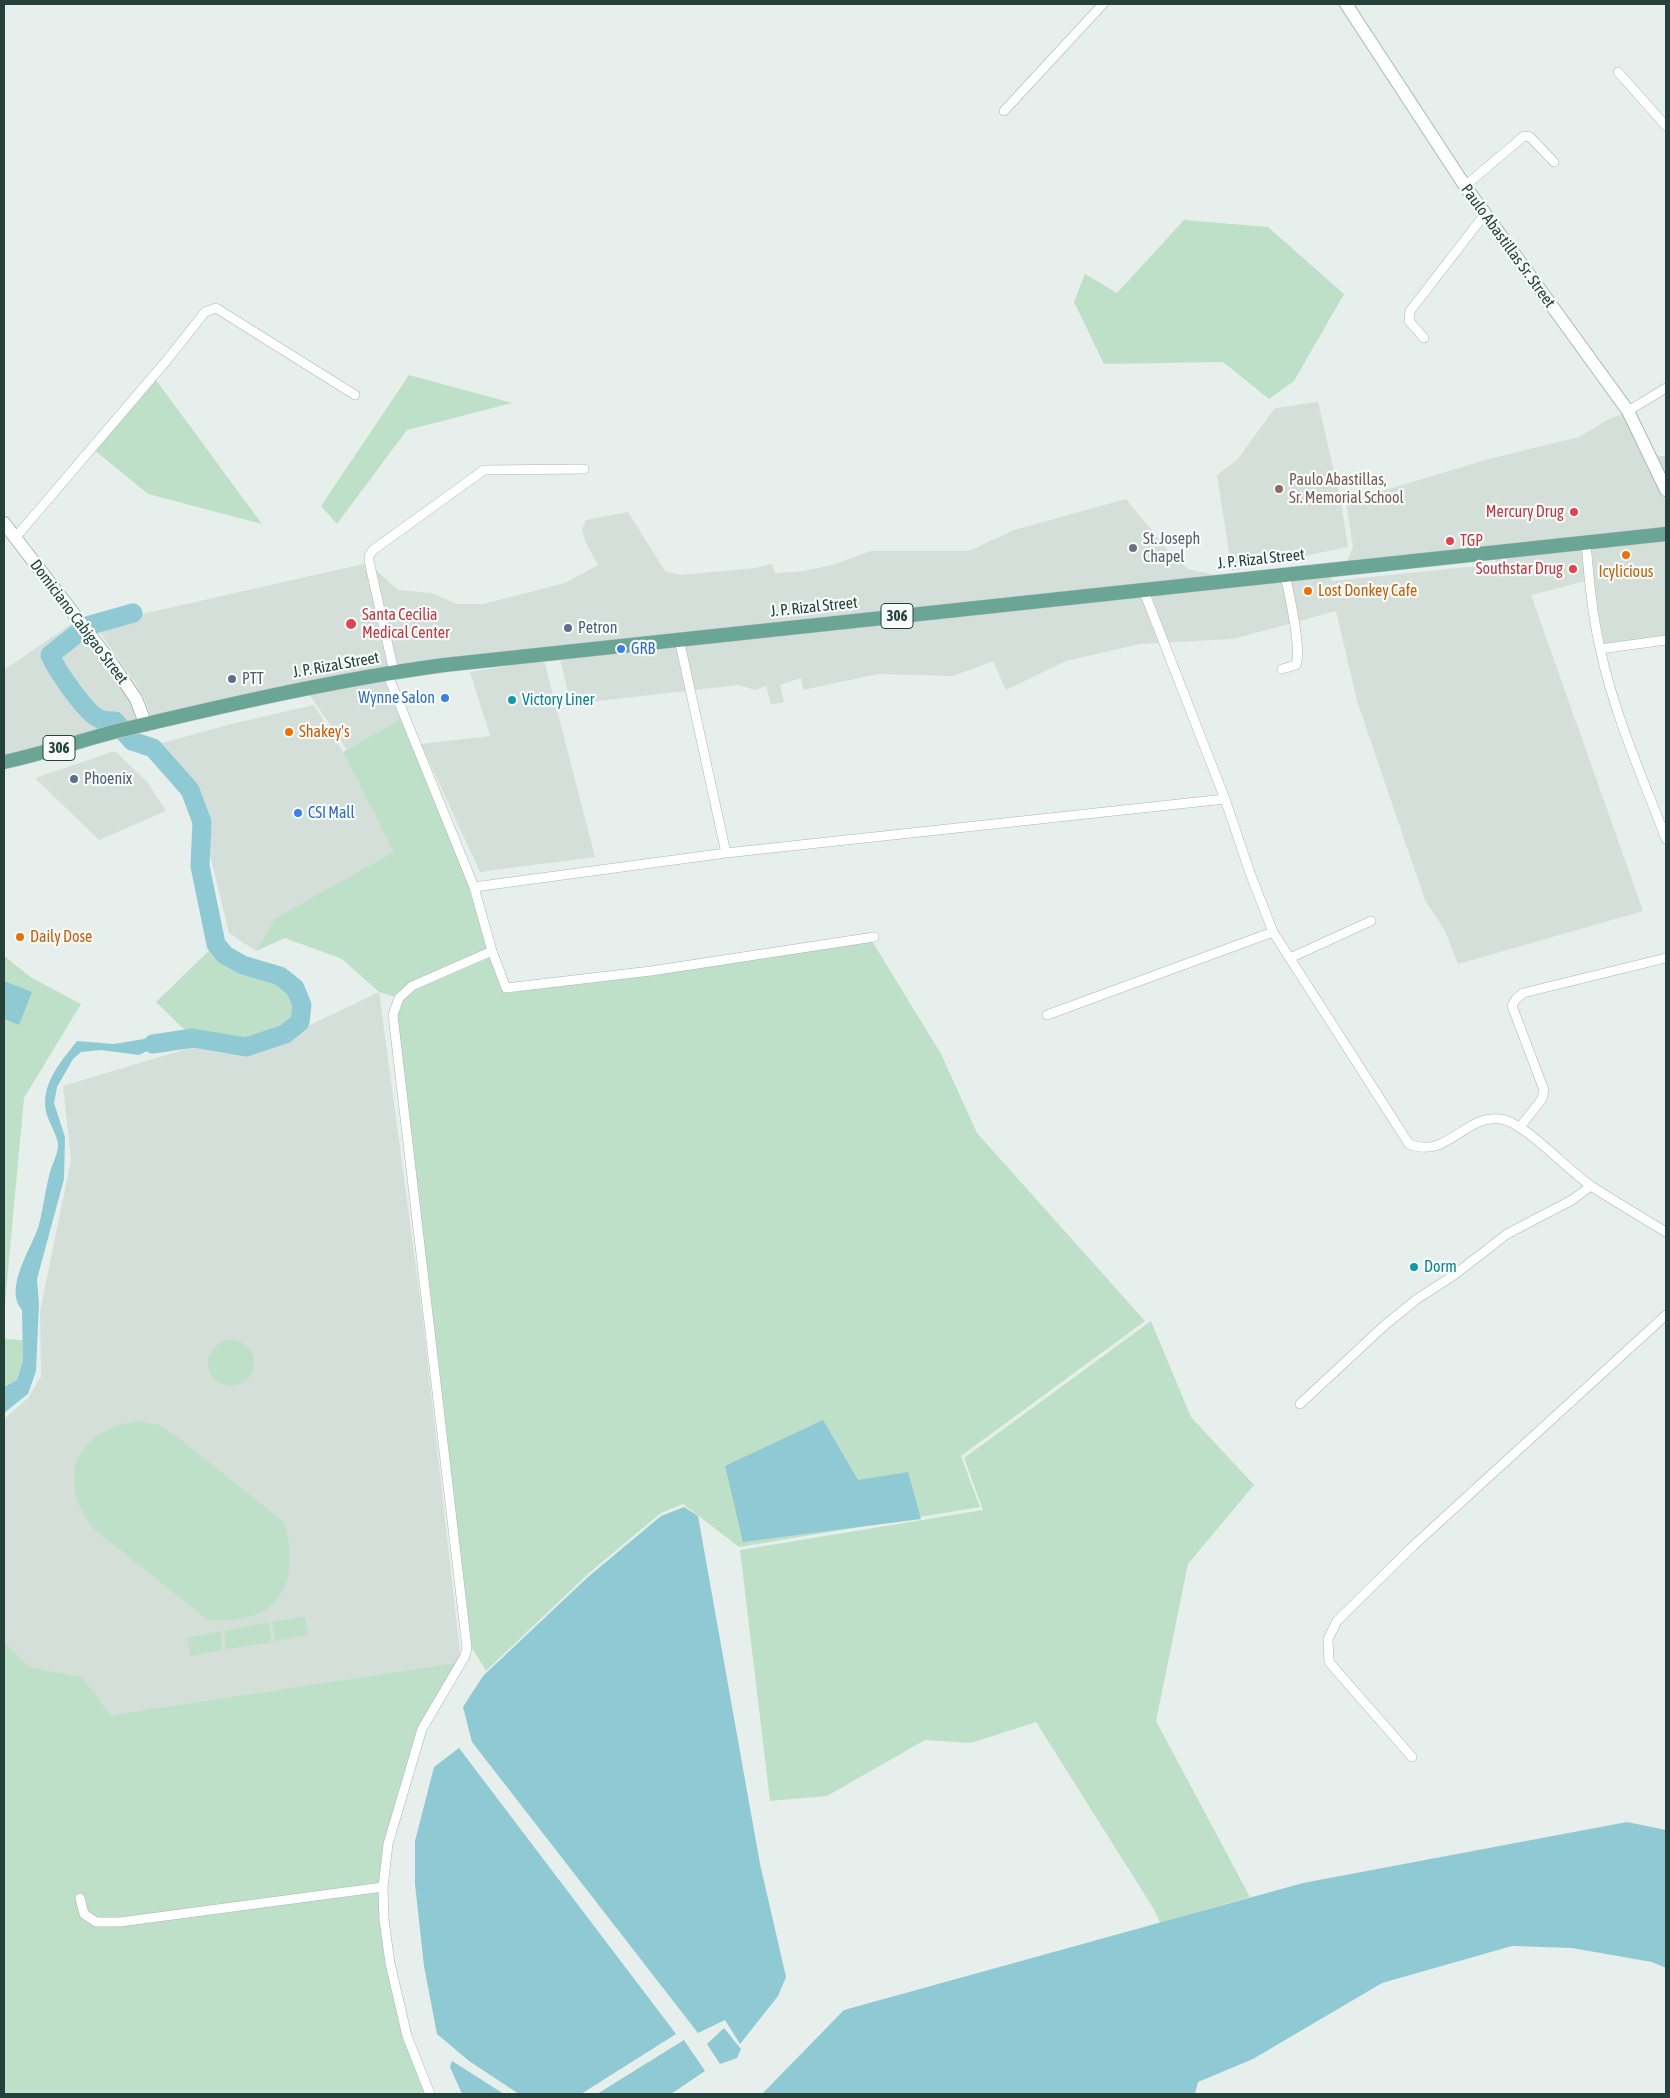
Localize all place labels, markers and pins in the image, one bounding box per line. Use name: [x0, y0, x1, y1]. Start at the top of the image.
place label: Paulo Abastillas, Sr. Memorial School: [1289, 470, 1404, 508]
marker: Paulo Abastillas, Sr. Memorial School: [1273, 483, 1285, 495]
place label: Mercury Drug: [1486, 502, 1564, 522]
marker: Mercury Drug: [1568, 506, 1580, 518]
place label: St. Joseph Chapel: [1143, 529, 1200, 567]
place label: TGP: [1460, 531, 1483, 551]
marker: TGP: [1444, 535, 1456, 547]
marker: St. Joseph Chapel: [1127, 542, 1139, 554]
marker: Icylicious: [1620, 549, 1632, 561]
place label: Southstar Drug: [1476, 559, 1563, 579]
place label: Icylicious: [1598, 562, 1654, 582]
marker: Southstar Drug: [1567, 563, 1579, 575]
place label: Lost Donkey Cafe: [1318, 581, 1417, 601]
marker: Lost Donkey Cafe: [1302, 585, 1314, 597]
place label: Santa Cecilia Medical Center: [362, 605, 450, 643]
marker: Santa Cecilia Medical Center: [344, 617, 358, 631]
place label: Petron: [578, 618, 618, 638]
marker: Petron: [562, 622, 574, 634]
place label: GRB: [631, 639, 655, 659]
marker: GRB: [615, 643, 627, 655]
place label: PTT: [242, 669, 264, 689]
marker: PTT: [226, 673, 238, 685]
place label: Wynne Salon: [358, 688, 435, 708]
place label: Victory Liner: [522, 690, 595, 710]
marker: Wynne Salon: [439, 692, 451, 704]
marker: Victory Liner: [506, 694, 518, 706]
place label: Shakey's: [299, 722, 350, 742]
marker: Shakey's: [283, 726, 295, 738]
place label: Phoenix: [84, 769, 132, 789]
marker: Phoenix: [68, 773, 80, 785]
place label: CSI Mall: [308, 803, 355, 823]
marker: CSI Mall: [292, 807, 304, 819]
place label: Daily Dose: [30, 927, 92, 947]
marker: Daily Dose: [14, 931, 26, 943]
place label: Dorm: [1424, 1257, 1457, 1277]
marker: Dorm: [1408, 1261, 1420, 1273]

